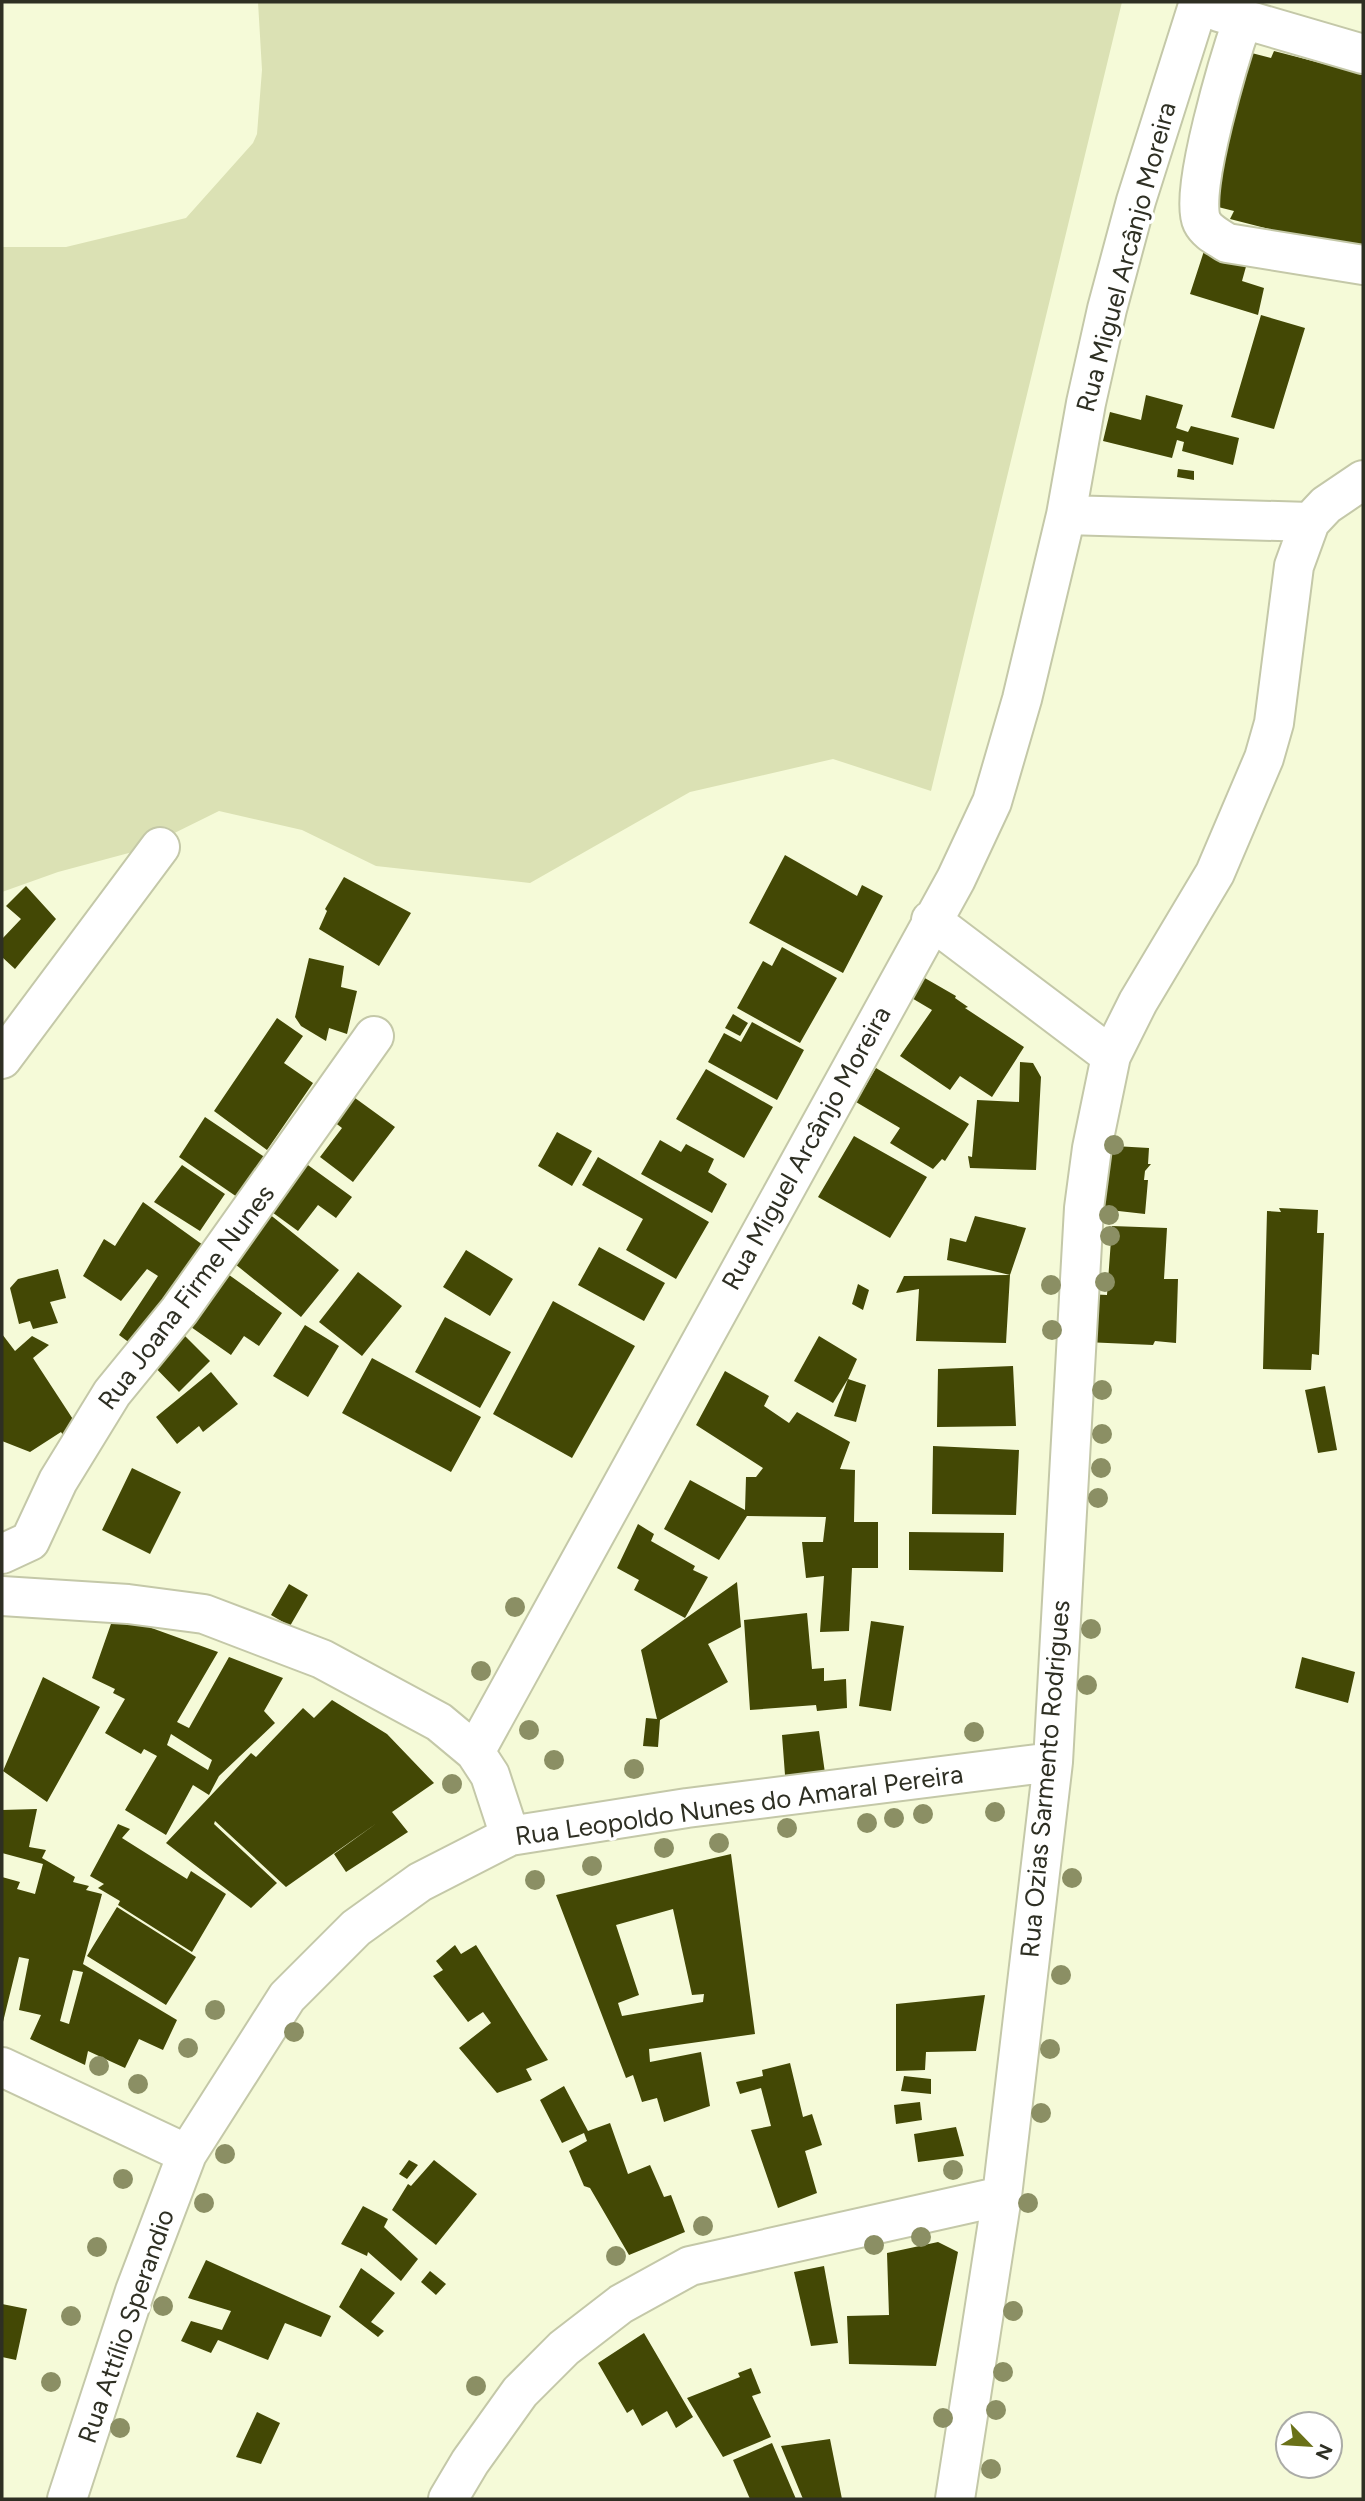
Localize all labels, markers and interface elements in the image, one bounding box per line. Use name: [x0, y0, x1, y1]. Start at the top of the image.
street label: Rua Miguel Arcânjo Moreira: [1069, 99, 1183, 415]
street label: Rua Miguel Arcânjo Moreira: [715, 1001, 897, 1295]
street label: Rua Joana Firme Nunes: [91, 1178, 281, 1416]
street label: Rua Ozias Sarmento Rodrigues: [1013, 1599, 1077, 1959]
street label: Rua Leopoldo Nunes do Amaral Pereira: [513, 1758, 965, 1852]
street label: Rua Attílio Sperandio: [71, 2205, 181, 2447]
north arrow: [1274, 2410, 1344, 2480]
text: N: [1310, 2440, 1337, 2463]

